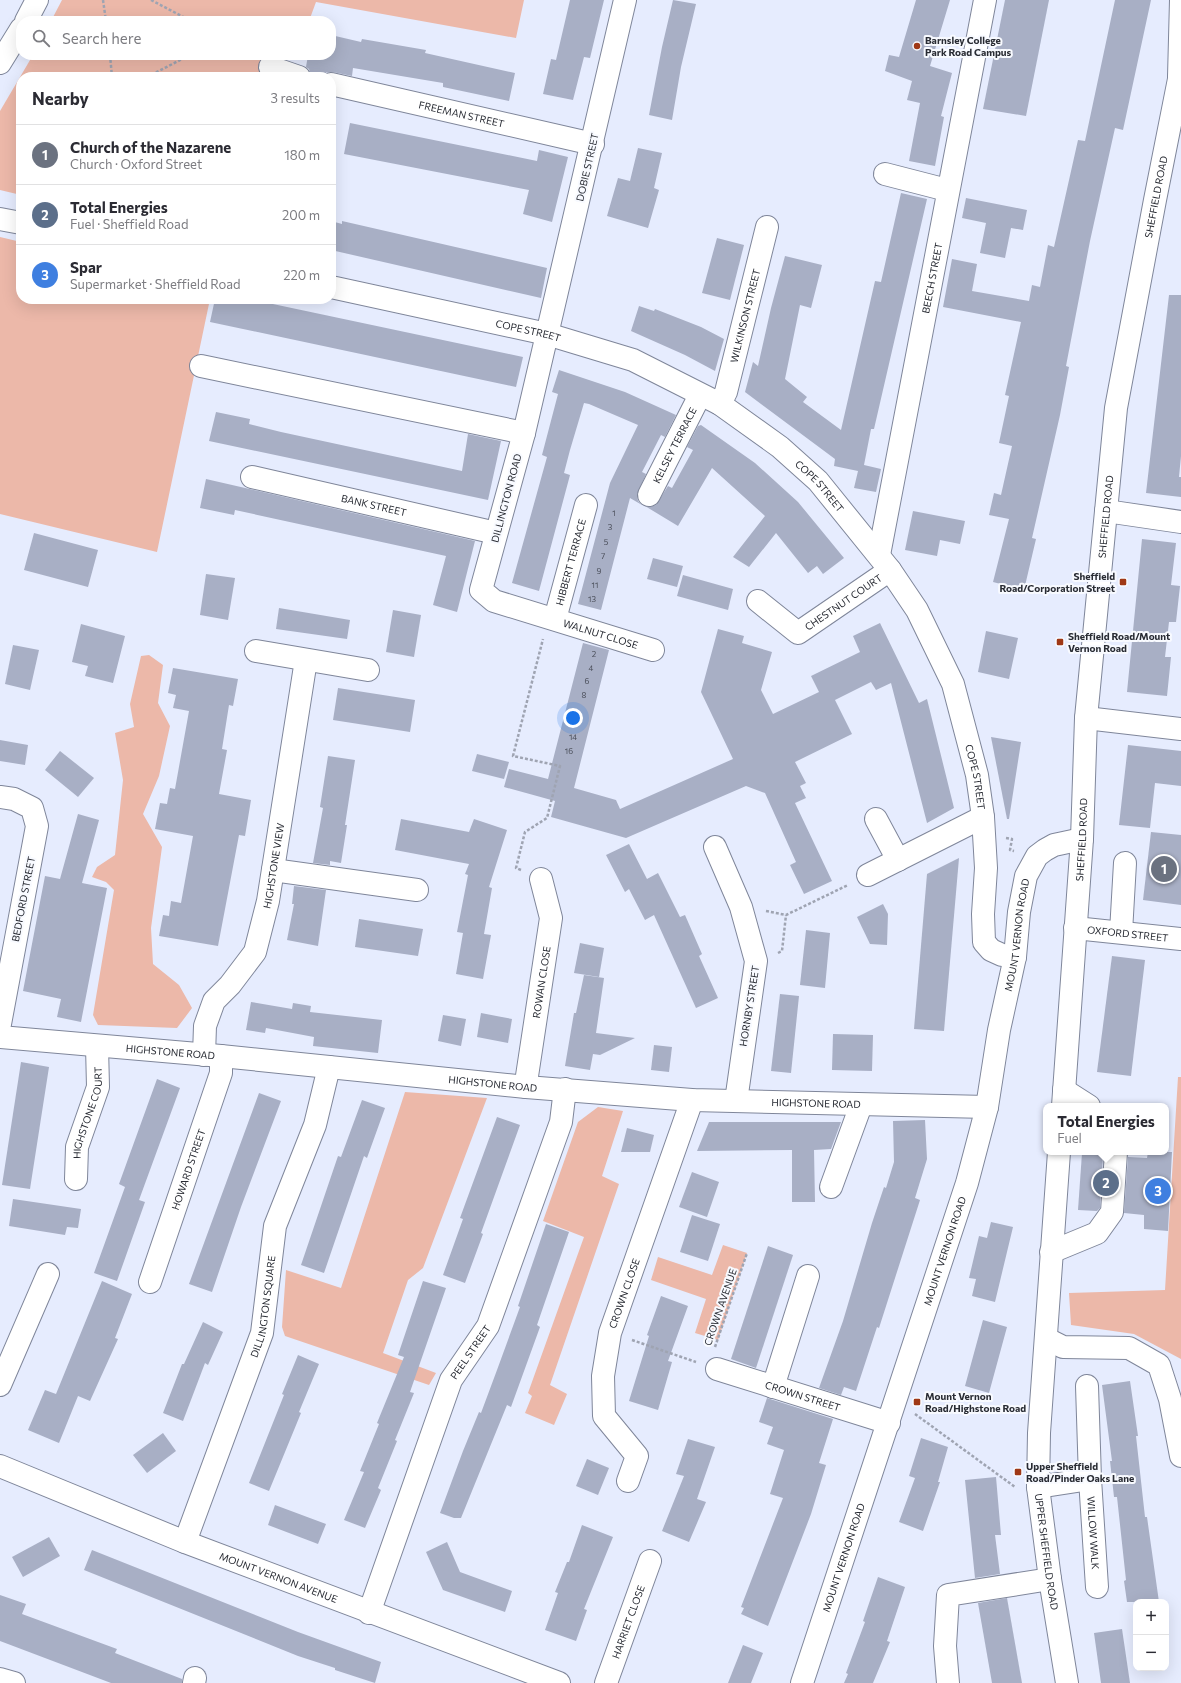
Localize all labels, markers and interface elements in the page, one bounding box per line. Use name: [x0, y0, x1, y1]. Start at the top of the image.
search box: [16, 16, 336, 60]
icon: search: [30, 27, 52, 49]
text: Search here: [62, 29, 141, 47]
place label: Barnsley College Park Road Campus: [925, 34, 1012, 58]
marker: Barnsley College Park Road Campus: [912, 41, 922, 51]
text: Nearby: [32, 88, 89, 109]
text: 3 results: [271, 90, 320, 106]
street label: FREEMAN STREET: [418, 98, 506, 130]
street label: DOBIE STREET: [573, 131, 601, 202]
text: Church of the Nazarene: [70, 138, 231, 156]
text: 1: [42, 147, 48, 163]
text: 180 m: [284, 147, 320, 163]
street label: SHEFFIELD ROAD: [1142, 155, 1170, 239]
text: Church · Oxford Street: [70, 156, 202, 172]
text: Total Energies: [70, 198, 168, 216]
text: 2: [41, 207, 49, 223]
text: 200 m: [282, 207, 320, 223]
text: Fuel · Sheffield Road: [70, 216, 188, 232]
street label: BEECH STREET: [919, 241, 945, 314]
text: Spar: [70, 258, 102, 276]
text: 3: [41, 267, 49, 283]
text: 220 m: [283, 267, 320, 283]
street label: WILKINSON STREET: [727, 267, 763, 364]
text: Supermarket · Sheffield Road: [70, 276, 241, 292]
street label: COPE STREET: [495, 317, 563, 344]
street label: KELSEY TERRACE: [650, 405, 699, 485]
street label: DILLINGTON ROAD: [488, 452, 524, 544]
street label: COPE STREET: [793, 458, 847, 515]
street label: SHEFFIELD ROAD: [1095, 475, 1115, 559]
street label: BANK STREET: [340, 492, 408, 518]
house number: 1: [612, 508, 616, 518]
street label: HIBBERT TERRACE: [553, 517, 588, 607]
house number: 3: [608, 522, 613, 532]
house number: 5: [604, 537, 609, 547]
house number: 7: [601, 551, 605, 561]
house number: 9: [597, 566, 602, 576]
place label: Sheffield Road/Corporation Street: [999, 570, 1115, 594]
street label: CHESTNUT COURT: [802, 571, 885, 633]
marker: Sheffield Road/Corporation Street: [1118, 577, 1128, 587]
house number: 11: [592, 580, 598, 590]
house number: 13: [588, 594, 596, 604]
street label: WALNUT CLOSE: [562, 617, 640, 651]
place label: Sheffield Road/Mount Vernon Road: [1068, 630, 1170, 654]
marker: Sheffield Road/Mount Vernon Road: [1055, 637, 1065, 647]
house number: 2: [592, 649, 597, 659]
house number: 4: [589, 663, 594, 673]
house number: 6: [585, 676, 590, 686]
house number: 8: [582, 690, 587, 700]
your location: [563, 708, 583, 728]
house number: 14: [569, 732, 577, 742]
street label: COPE STREET: [963, 743, 988, 811]
house number: 16: [565, 746, 573, 756]
street label: SHEFFIELD ROAD: [1073, 798, 1089, 882]
street label: HIGHSTONE VIEW: [260, 822, 286, 910]
pin: 1: [1151, 854, 1177, 884]
street label: BEDFORD STREET: [9, 855, 37, 943]
street label: MOUNT VERNON ROAD: [1002, 877, 1031, 992]
street label: OXFORD STREET: [1086, 923, 1170, 944]
street label: ROWAN CLOSE: [530, 945, 553, 1019]
street label: HORNBY STREET: [737, 964, 761, 1047]
street label: HIGHSTONE ROAD: [125, 1042, 215, 1061]
street label: HIGHSTONE COURT: [71, 1066, 104, 1159]
street label: HIGHSTONE ROAD: [448, 1073, 538, 1094]
street label: HIGHSTONE ROAD: [771, 1096, 861, 1110]
popup: [1043, 1103, 1169, 1155]
text: Total Energies: [1057, 1112, 1155, 1130]
street label: HOWARD STREET: [169, 1127, 208, 1212]
text: Fuel: [1057, 1130, 1082, 1146]
pin: 2: [1093, 1168, 1119, 1198]
pin: 3: [1145, 1176, 1171, 1206]
street label: MOUNT VERNON ROAD: [921, 1195, 968, 1307]
street label: DILLINGTON SQUARE: [248, 1255, 277, 1359]
street label: CROWN CLOSE: [606, 1257, 642, 1330]
street label: CROWN AVENUE: [701, 1267, 739, 1347]
street label: PEEL STREET: [447, 1322, 493, 1381]
street label: CROWN STREET: [764, 1379, 843, 1414]
place label: Mount Vernon Road/Highstone Road: [925, 1390, 1026, 1414]
marker: Mount Vernon Road/Highstone Road: [912, 1397, 922, 1407]
place label: Upper Sheffield Road/Pinder Oaks Lane: [1026, 1460, 1134, 1484]
marker: Upper Sheffield Road/Pinder Oaks Lane: [1013, 1467, 1023, 1477]
street label: UPPER SHEFFIELD ROAD: [1033, 1493, 1061, 1611]
street label: WILLOW WALK: [1085, 1496, 1102, 1570]
street label: MOUNT VERNON ROAD: [820, 1502, 867, 1614]
street label: MOUNT VERNON AVENUE: [218, 1550, 339, 1605]
street label: HARRIET CLOSE: [609, 1583, 647, 1660]
map controls: [1133, 1599, 1169, 1671]
button: +: [1133, 1599, 1169, 1635]
button: −: [1133, 1635, 1169, 1671]

